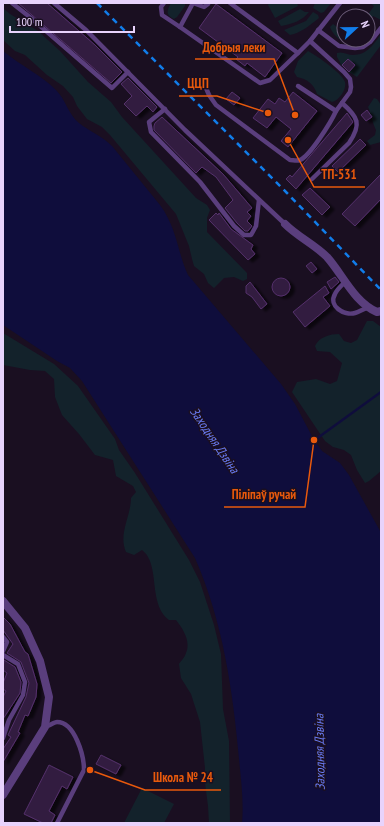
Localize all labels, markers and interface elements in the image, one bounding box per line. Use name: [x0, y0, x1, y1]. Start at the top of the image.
scale bar: [10, 8, 134, 34]
north arrow: [336, 8, 376, 48]
text: 100 m: [16, 14, 43, 29]
text: N: [358, 19, 373, 30]
callout: Добрыя леки: [195, 34, 274, 59]
text: Добрыя леки: [203, 39, 266, 56]
callout: ЦЦП: [179, 71, 217, 96]
text: ЦЦП: [187, 75, 209, 92]
callout: ТП-531: [314, 162, 365, 187]
text: ТП-531: [321, 166, 357, 183]
water label: Заходняя Дзвіна: [186, 404, 243, 477]
callout: Піліпаў ручай: [224, 482, 305, 507]
text: Піліпаў ручай: [232, 486, 296, 503]
water label: Заходняя Дзвіна: [310, 713, 329, 790]
callout: Школа № 24: [145, 765, 221, 790]
text: Школа № 24: [153, 769, 214, 786]

